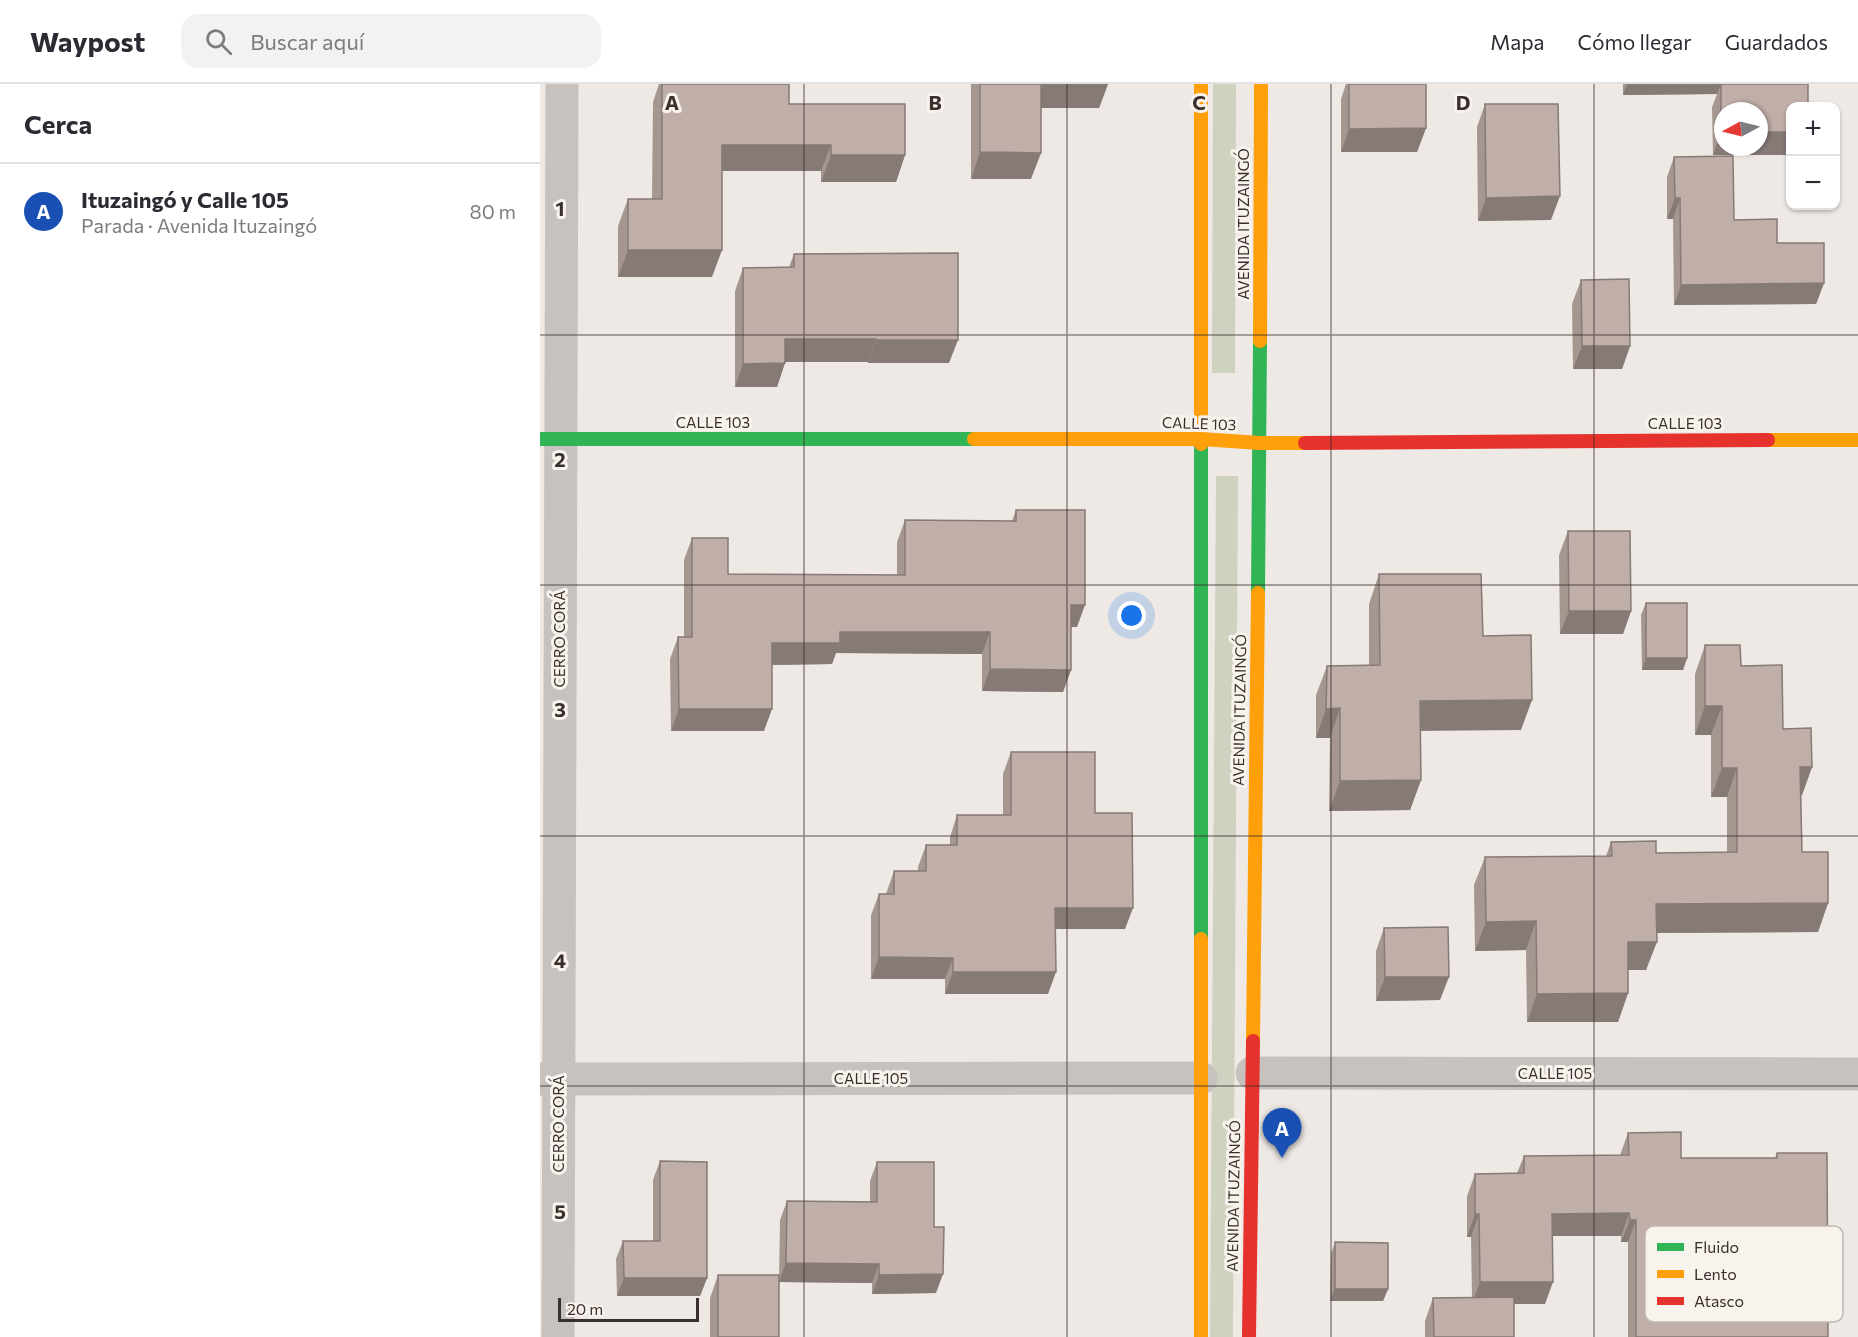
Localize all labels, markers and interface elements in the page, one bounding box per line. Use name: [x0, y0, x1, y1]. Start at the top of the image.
search box: [181, 14, 601, 68]
text: Waypost: [30, 24, 145, 58]
icon: search: [202, 25, 235, 58]
text: Buscar aquí: [250, 28, 364, 55]
text: Mapa: [1490, 29, 1545, 54]
text: Cómo llegar: [1578, 29, 1692, 54]
text: Guardados: [1725, 29, 1828, 54]
text: A: [665, 90, 679, 114]
text: B: [928, 90, 942, 114]
text: C: [1192, 90, 1206, 114]
text: D: [1456, 90, 1470, 114]
north arrow: [1714, 102, 1768, 156]
map controls: [1786, 102, 1840, 210]
button: +: [1786, 102, 1840, 156]
text: Cerca: [24, 108, 92, 139]
street label: AVENIDA ITUZAINGÓ: [1233, 148, 1252, 300]
button: −: [1786, 156, 1840, 210]
text: Ituzaingó y Calle 105: [81, 186, 289, 213]
text: 1: [555, 196, 565, 220]
text: A: [36, 199, 51, 223]
text: 80 m: [470, 199, 516, 223]
text: Parada · Avenida Ituzaingó: [81, 213, 317, 237]
street label: CALLE 103: [676, 413, 750, 431]
street label: CALLE 103: [1162, 413, 1236, 433]
street label: CALLE 103: [1648, 414, 1722, 432]
text: 2: [554, 447, 566, 471]
street label: CERRO CORÁ: [549, 590, 568, 688]
your location: [1117, 601, 1146, 630]
street label: AVENIDA ITUZAINGÓ: [1228, 634, 1249, 786]
text: 3: [554, 697, 566, 721]
text: 4: [554, 948, 566, 972]
street label: CALLE 105: [1518, 1064, 1592, 1082]
street label: CALLE 105: [834, 1069, 908, 1087]
street label: CERRO CORÁ: [548, 1075, 567, 1173]
pin: A: [1262, 1108, 1302, 1158]
street label: AVENIDA ITUZAINGÓ: [1222, 1120, 1243, 1272]
text: 5: [554, 1199, 566, 1223]
legend: [1645, 1226, 1843, 1322]
text: Fluido: [1694, 1237, 1739, 1256]
text: Lento: [1694, 1264, 1737, 1283]
text: Atasco: [1694, 1291, 1744, 1310]
scale bar: [558, 1295, 699, 1322]
text: 20 m: [567, 1299, 603, 1318]

